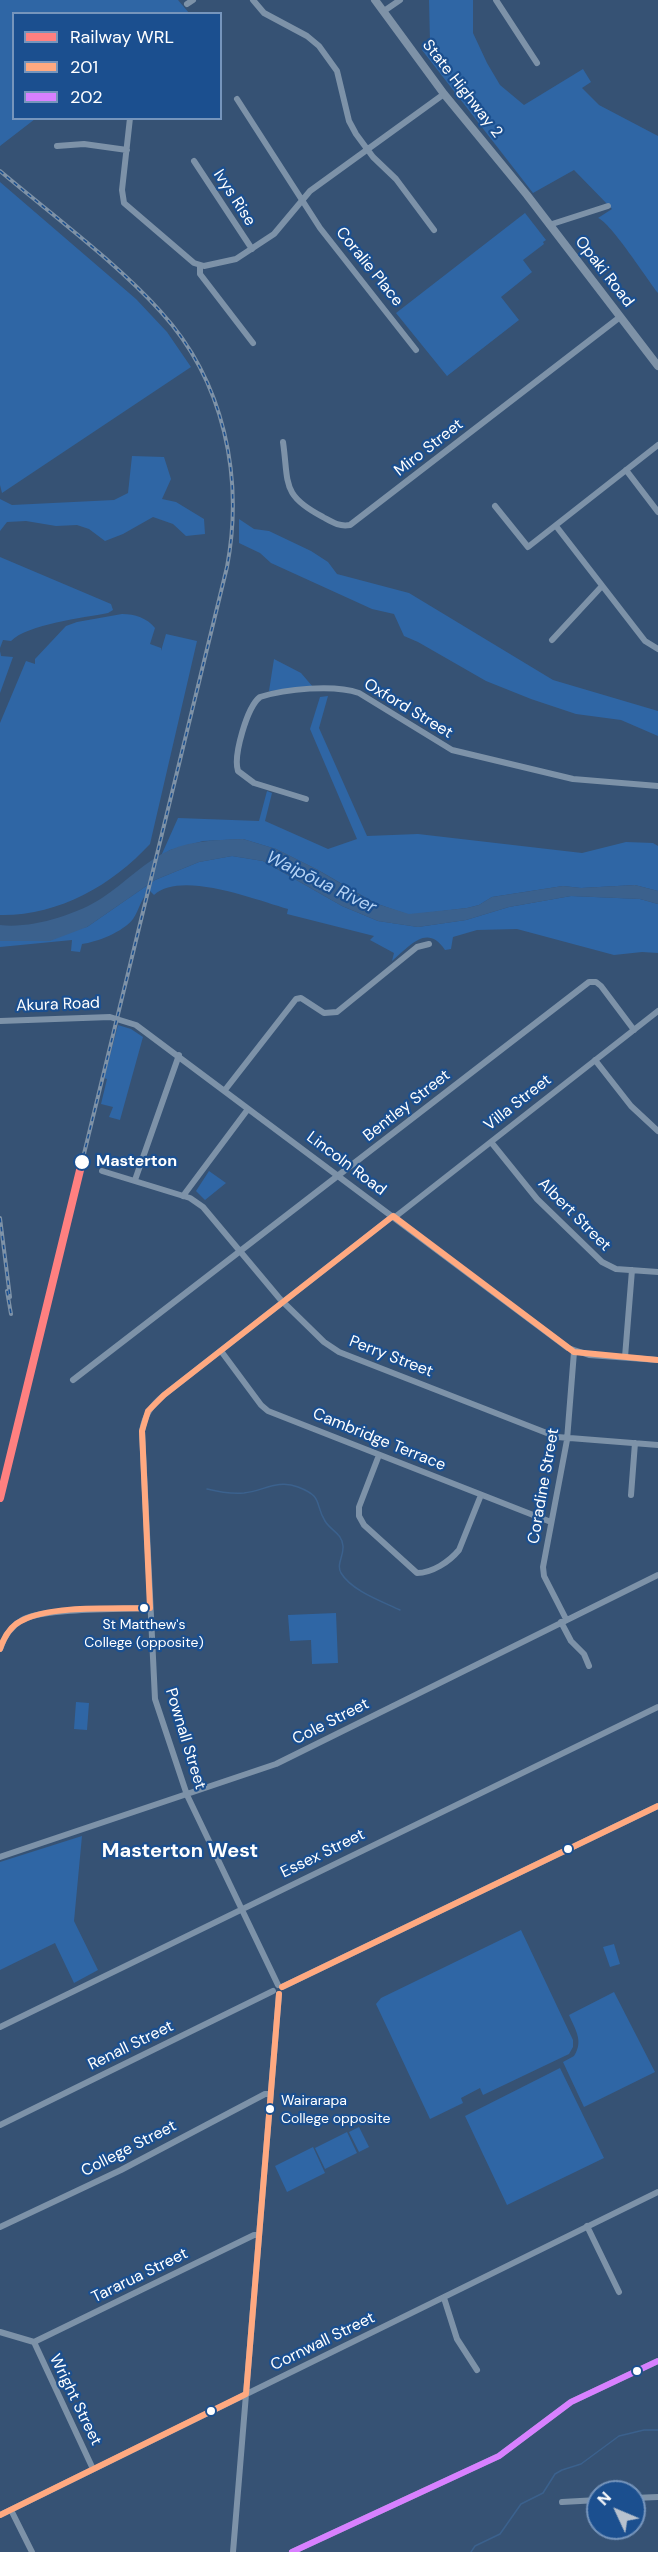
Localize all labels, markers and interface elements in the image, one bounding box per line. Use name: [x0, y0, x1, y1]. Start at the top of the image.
legend: [12, 12, 222, 120]
text: Railway WRL: [70, 25, 174, 49]
street label: State Highway 2: [418, 36, 506, 142]
text: 201: [70, 55, 98, 79]
text: 202: [70, 85, 103, 109]
street label: Ivys Rise: [209, 166, 259, 230]
street label: Coralie Place: [331, 224, 407, 310]
street label: Opaki Road: [570, 233, 638, 311]
street label: Miro Street: [391, 415, 467, 481]
street label: Oxford Street: [360, 675, 456, 743]
water label: Waipōua River: [262, 847, 380, 919]
street label: Akura Road: [16, 994, 100, 1016]
street label: Bentley Street: [360, 1066, 454, 1146]
street label: Villa Street: [481, 1071, 555, 1135]
street label: Lincoln Road: [303, 1128, 389, 1200]
place label: Masterton: [96, 1152, 177, 1172]
marker: Masterton: [73, 1153, 91, 1171]
street label: Albert Street: [534, 1175, 614, 1255]
street label: Perry Street: [346, 1332, 436, 1382]
street label: Cambridge Terrace: [310, 1405, 448, 1475]
street label: Coradine Street: [524, 1427, 564, 1545]
marker: St Matthew's College (opposite): [138, 1602, 150, 1614]
place label: St Matthew's College (opposite): [84, 1617, 204, 1649]
street label: Pownall Street: [160, 1686, 210, 1792]
street label: Cole Street: [290, 1695, 372, 1749]
street label: Essex Street: [278, 1825, 368, 1883]
district label: Masterton West: [102, 1840, 258, 1864]
unlabelled marker: [562, 1843, 574, 1855]
street label: Renall Street: [85, 2017, 177, 2075]
place label: Wairarapa College opposite: [281, 2093, 390, 2126]
marker: Wairarapa College opposite: [264, 2103, 276, 2115]
street label: College Street: [78, 2117, 180, 2181]
street label: Tararua Street: [89, 2244, 191, 2308]
street label: Cornwall Street: [268, 2309, 378, 2375]
street label: Wright Street: [45, 2351, 105, 2449]
unlabelled marker: [631, 2365, 643, 2377]
unlabelled marker: [205, 2405, 217, 2417]
north arrow: [586, 2480, 646, 2540]
text: N: [593, 2487, 616, 2510]

